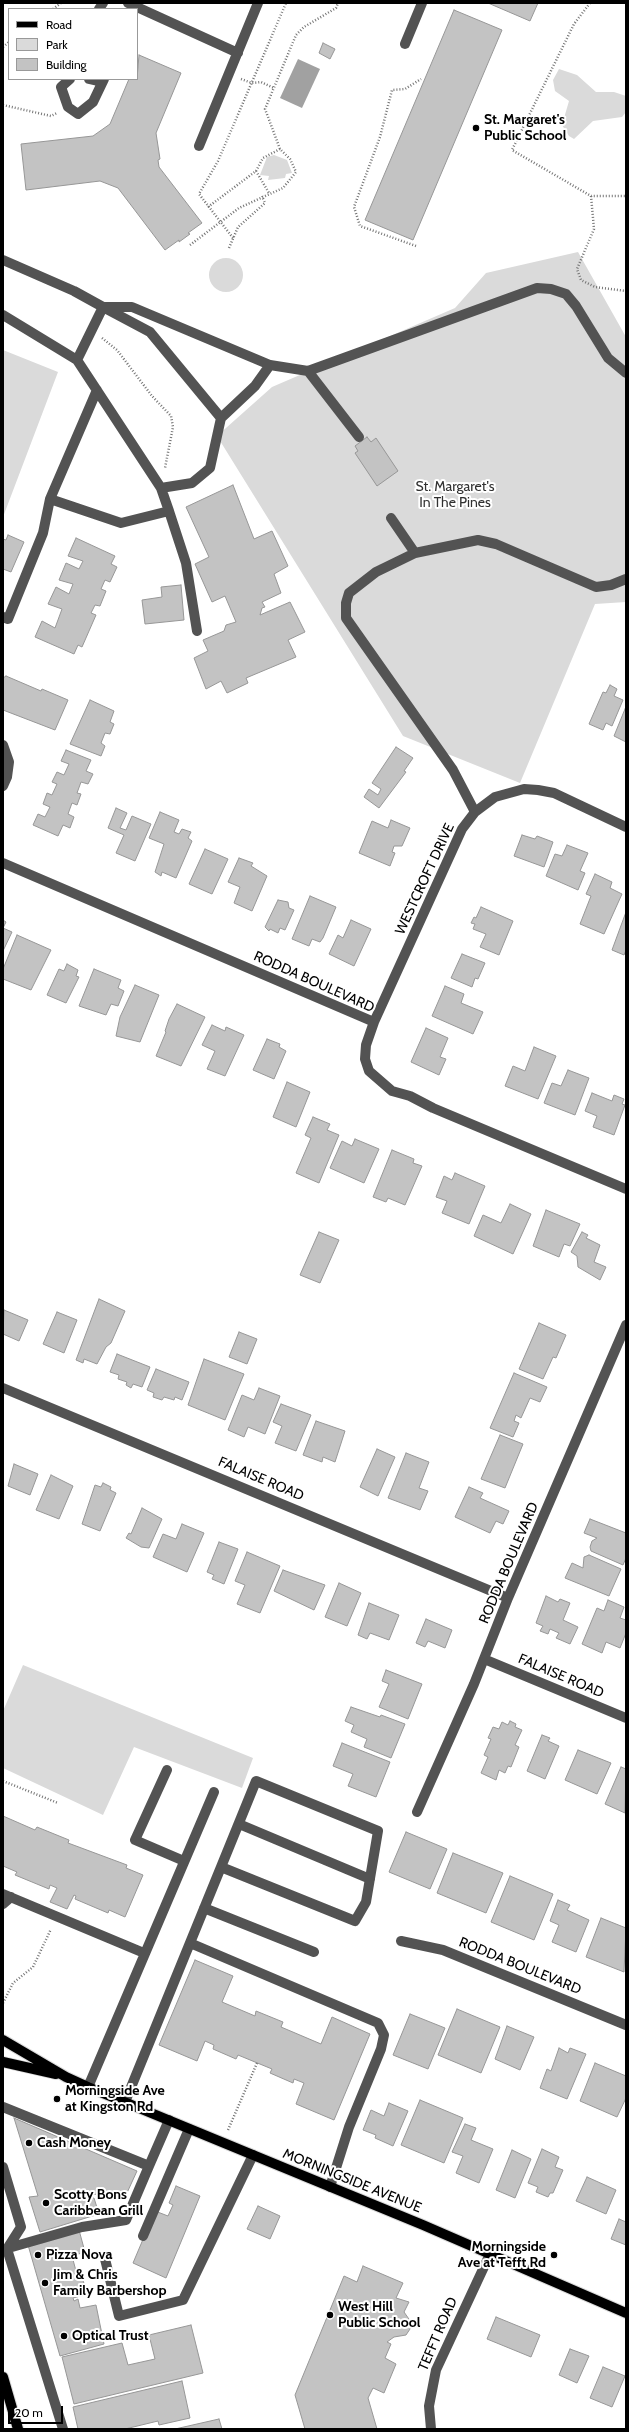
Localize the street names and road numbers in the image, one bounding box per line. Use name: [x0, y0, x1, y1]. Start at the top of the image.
street label: WESTCROFT DRIVE: [392, 821, 458, 937]
street label: RODDA BOULEVARD: [251, 948, 377, 1016]
street label: FALAISE ROAD: [216, 1453, 306, 1505]
street label: RODDA BOULEVARD: [476, 1500, 542, 1626]
street label: FALAISE ROAD: [516, 1650, 606, 1702]
street label: RODDA BOULEVARD: [456, 1934, 584, 1998]
street label: MORNINGSIDE AVENUE: [280, 2145, 424, 2217]
street label: TEFFT ROAD: [415, 2295, 461, 2373]

